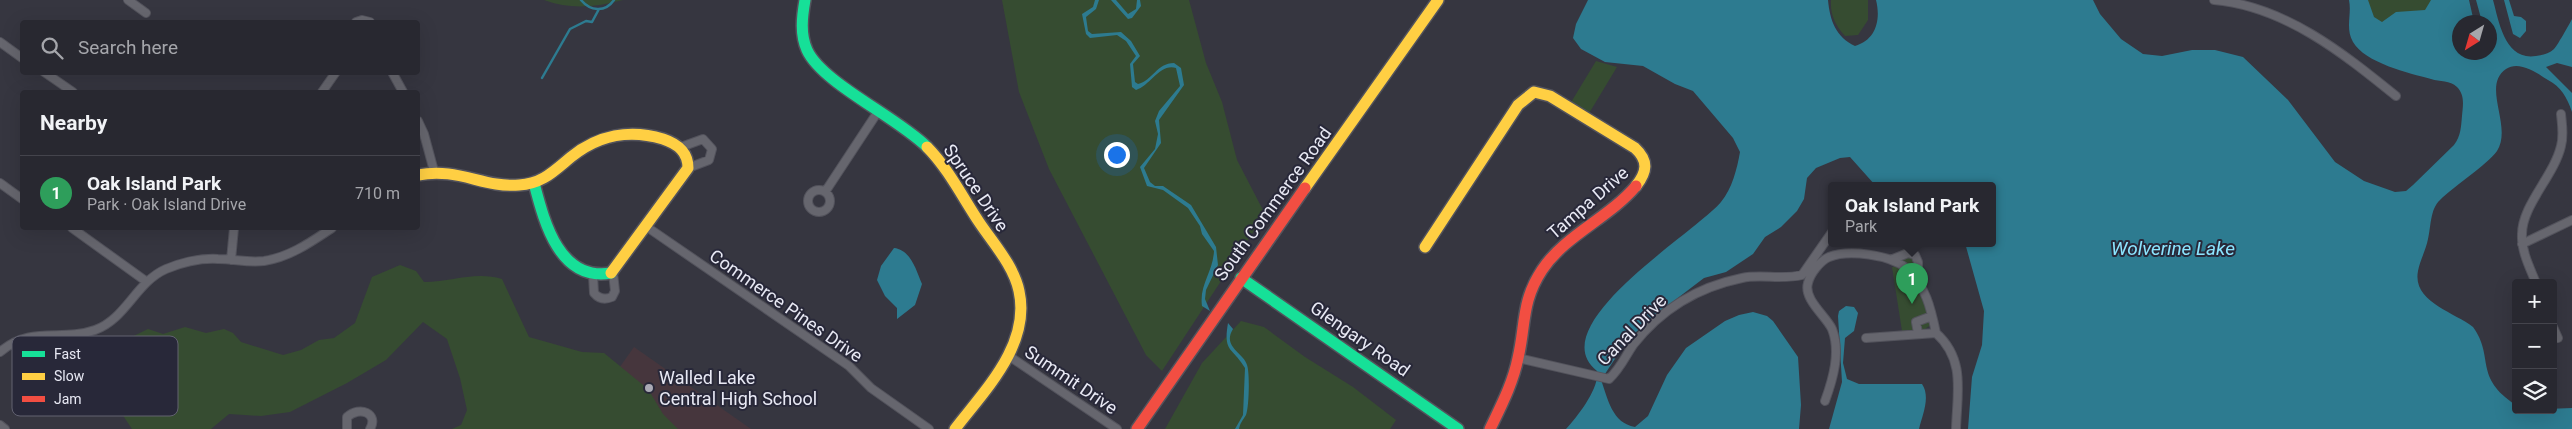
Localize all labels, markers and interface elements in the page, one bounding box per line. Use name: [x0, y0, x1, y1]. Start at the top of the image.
north arrow: [2452, 15, 2497, 60]
search box: [20, 20, 420, 75]
icon: search: [38, 34, 66, 62]
text: Search here: [78, 36, 178, 59]
text: Nearby: [40, 111, 107, 135]
street label: South Commerce Road: [1210, 123, 1335, 285]
street label: Spruce Drive: [940, 140, 1013, 235]
your location: [1104, 142, 1130, 168]
street label: Tampa Drive: [1543, 162, 1632, 243]
text: Oak Island Park: [87, 172, 221, 195]
popup: [1828, 182, 1996, 247]
text: 1: [51, 184, 61, 203]
text: 710 m: [355, 184, 400, 203]
text: Oak Island Park: [1845, 194, 1979, 217]
text: Park · Oak Island Drive: [87, 195, 246, 214]
text: Park: [1845, 217, 1877, 236]
water label: Wolverine Lake: [2111, 237, 2235, 260]
street label: Commerce Pines Drive: [706, 245, 867, 366]
pin: 1: [1896, 263, 1928, 304]
map controls: [2512, 279, 2557, 414]
button: +: [2512, 279, 2557, 324]
street label: Canal Drive: [1593, 290, 1671, 370]
street label: Glengary Road: [1307, 297, 1414, 381]
button: −: [2512, 324, 2557, 369]
legend: [12, 336, 178, 416]
street label: Summit Drive: [1021, 341, 1122, 418]
text: Fast: [54, 346, 81, 362]
place label: Walled Lake Central High School: [659, 367, 817, 409]
text: Slow: [54, 368, 85, 384]
button: layers: [2512, 369, 2557, 414]
marker: Walled Lake Central High School: [643, 382, 655, 394]
text: Jam: [54, 391, 82, 407]

